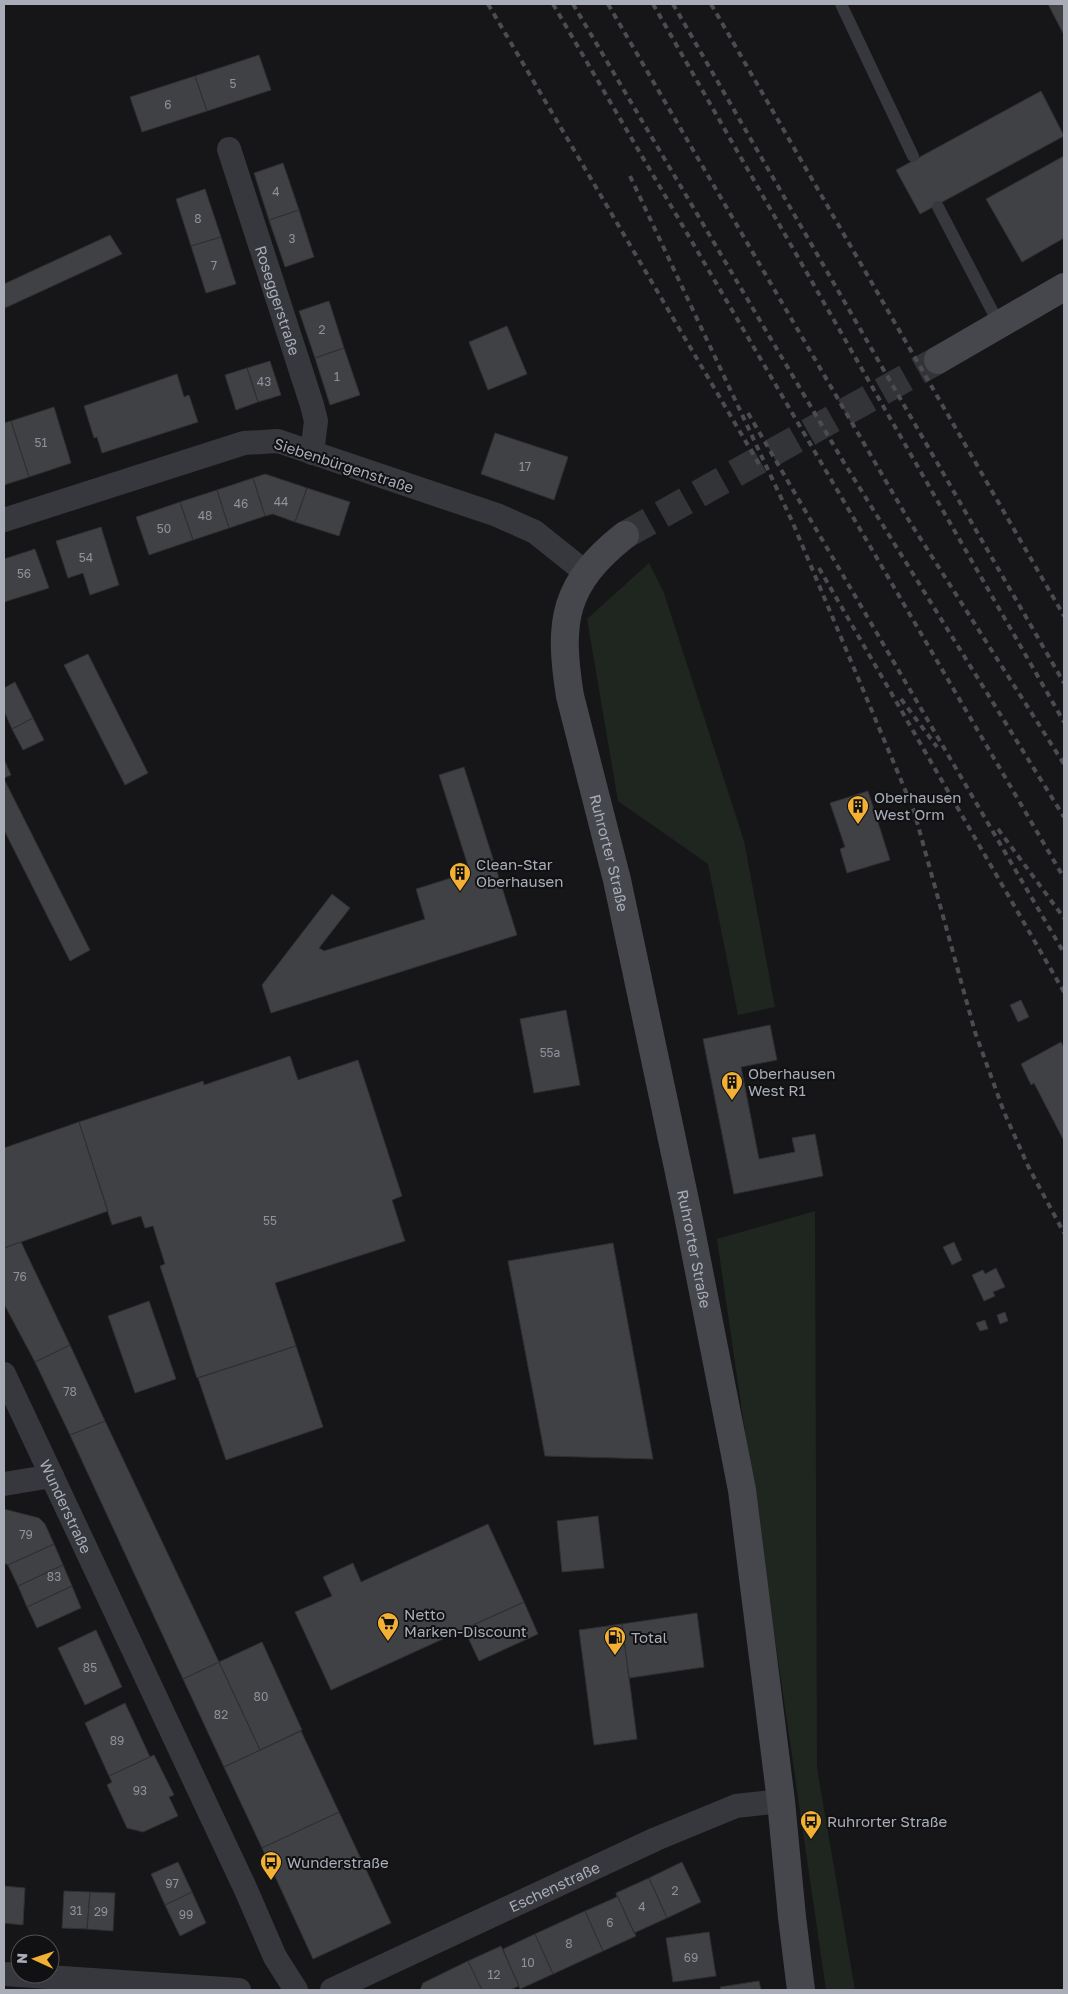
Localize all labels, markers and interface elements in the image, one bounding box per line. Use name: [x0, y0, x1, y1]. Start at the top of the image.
house number: 5: [230, 76, 237, 91]
house number: 6: [164, 97, 172, 112]
house number: 4: [272, 184, 280, 199]
house number: 8: [194, 211, 202, 226]
house number: 3: [288, 231, 296, 246]
street label: Roseggerstraße: [252, 243, 304, 358]
house number: 7: [211, 258, 217, 273]
house number: 2: [319, 322, 326, 337]
house number: 1: [334, 369, 340, 384]
house number: 43: [257, 374, 271, 389]
street label: Siebenbürgenstraße: [272, 434, 417, 496]
house number: 51: [35, 435, 48, 450]
house number: 17: [519, 459, 531, 474]
house number: 44: [274, 494, 288, 509]
house number: 46: [234, 496, 248, 511]
house number: 48: [198, 508, 212, 523]
house number: 50: [157, 521, 171, 536]
house number: 54: [79, 550, 93, 565]
house number: 56: [17, 566, 31, 581]
place label: Oberhausen West Orm: [874, 788, 962, 823]
street label: Ruhrorter Straße: [586, 792, 633, 914]
building icon: Oberhausen West Orm: [846, 794, 870, 825]
place label: Clean-Star Oberhausen: [476, 855, 564, 890]
building icon: Clean-Star Oberhausen: [448, 861, 472, 892]
house number: 55a: [540, 1045, 560, 1060]
place label: Oberhausen West R1: [748, 1064, 836, 1099]
building icon: Oberhausen West R1: [720, 1070, 744, 1101]
street label: Ruhrorter Straße: [674, 1188, 715, 1310]
house number: 55: [263, 1213, 277, 1228]
house number: 76: [13, 1269, 27, 1284]
house number: 78: [63, 1384, 77, 1399]
street label: Wunderstraße: [36, 1456, 96, 1556]
house number: 79: [19, 1527, 33, 1542]
house number: 83: [47, 1569, 61, 1584]
place label: Netto Marken-Discount: [404, 1605, 527, 1640]
supermarket icon: Netto Marken-Discount: [376, 1611, 400, 1642]
fuel station icon: Total: [603, 1625, 627, 1656]
place label: Total: [631, 1628, 667, 1646]
house number: 85: [83, 1660, 97, 1675]
house number: 80: [254, 1689, 268, 1704]
house number: 82: [214, 1707, 228, 1722]
house number: 89: [110, 1733, 124, 1748]
house number: 93: [133, 1783, 147, 1798]
bus stop icon: Ruhrorter Straße: [799, 1809, 823, 1840]
place label: Ruhrorter Straße: [827, 1812, 948, 1830]
bus stop icon: Wunderstraße: [259, 1850, 283, 1881]
place label: Wunderstraße: [287, 1853, 389, 1871]
street label: Eschenstraße: [506, 1858, 603, 1915]
house number: 97: [165, 1876, 179, 1891]
house number: 2: [672, 1883, 679, 1898]
house number: 4: [638, 1899, 646, 1914]
house number: 31: [70, 1903, 83, 1918]
house number: 29: [94, 1904, 108, 1919]
house number: 99: [179, 1907, 193, 1922]
house number: 6: [606, 1915, 614, 1930]
north arrow: [10, 1934, 60, 1984]
house number: 8: [565, 1936, 573, 1951]
house number: 69: [684, 1950, 698, 1965]
text: N: [13, 1953, 30, 1964]
house number: 10: [521, 1955, 535, 1970]
house number: 12: [488, 1967, 500, 1982]

